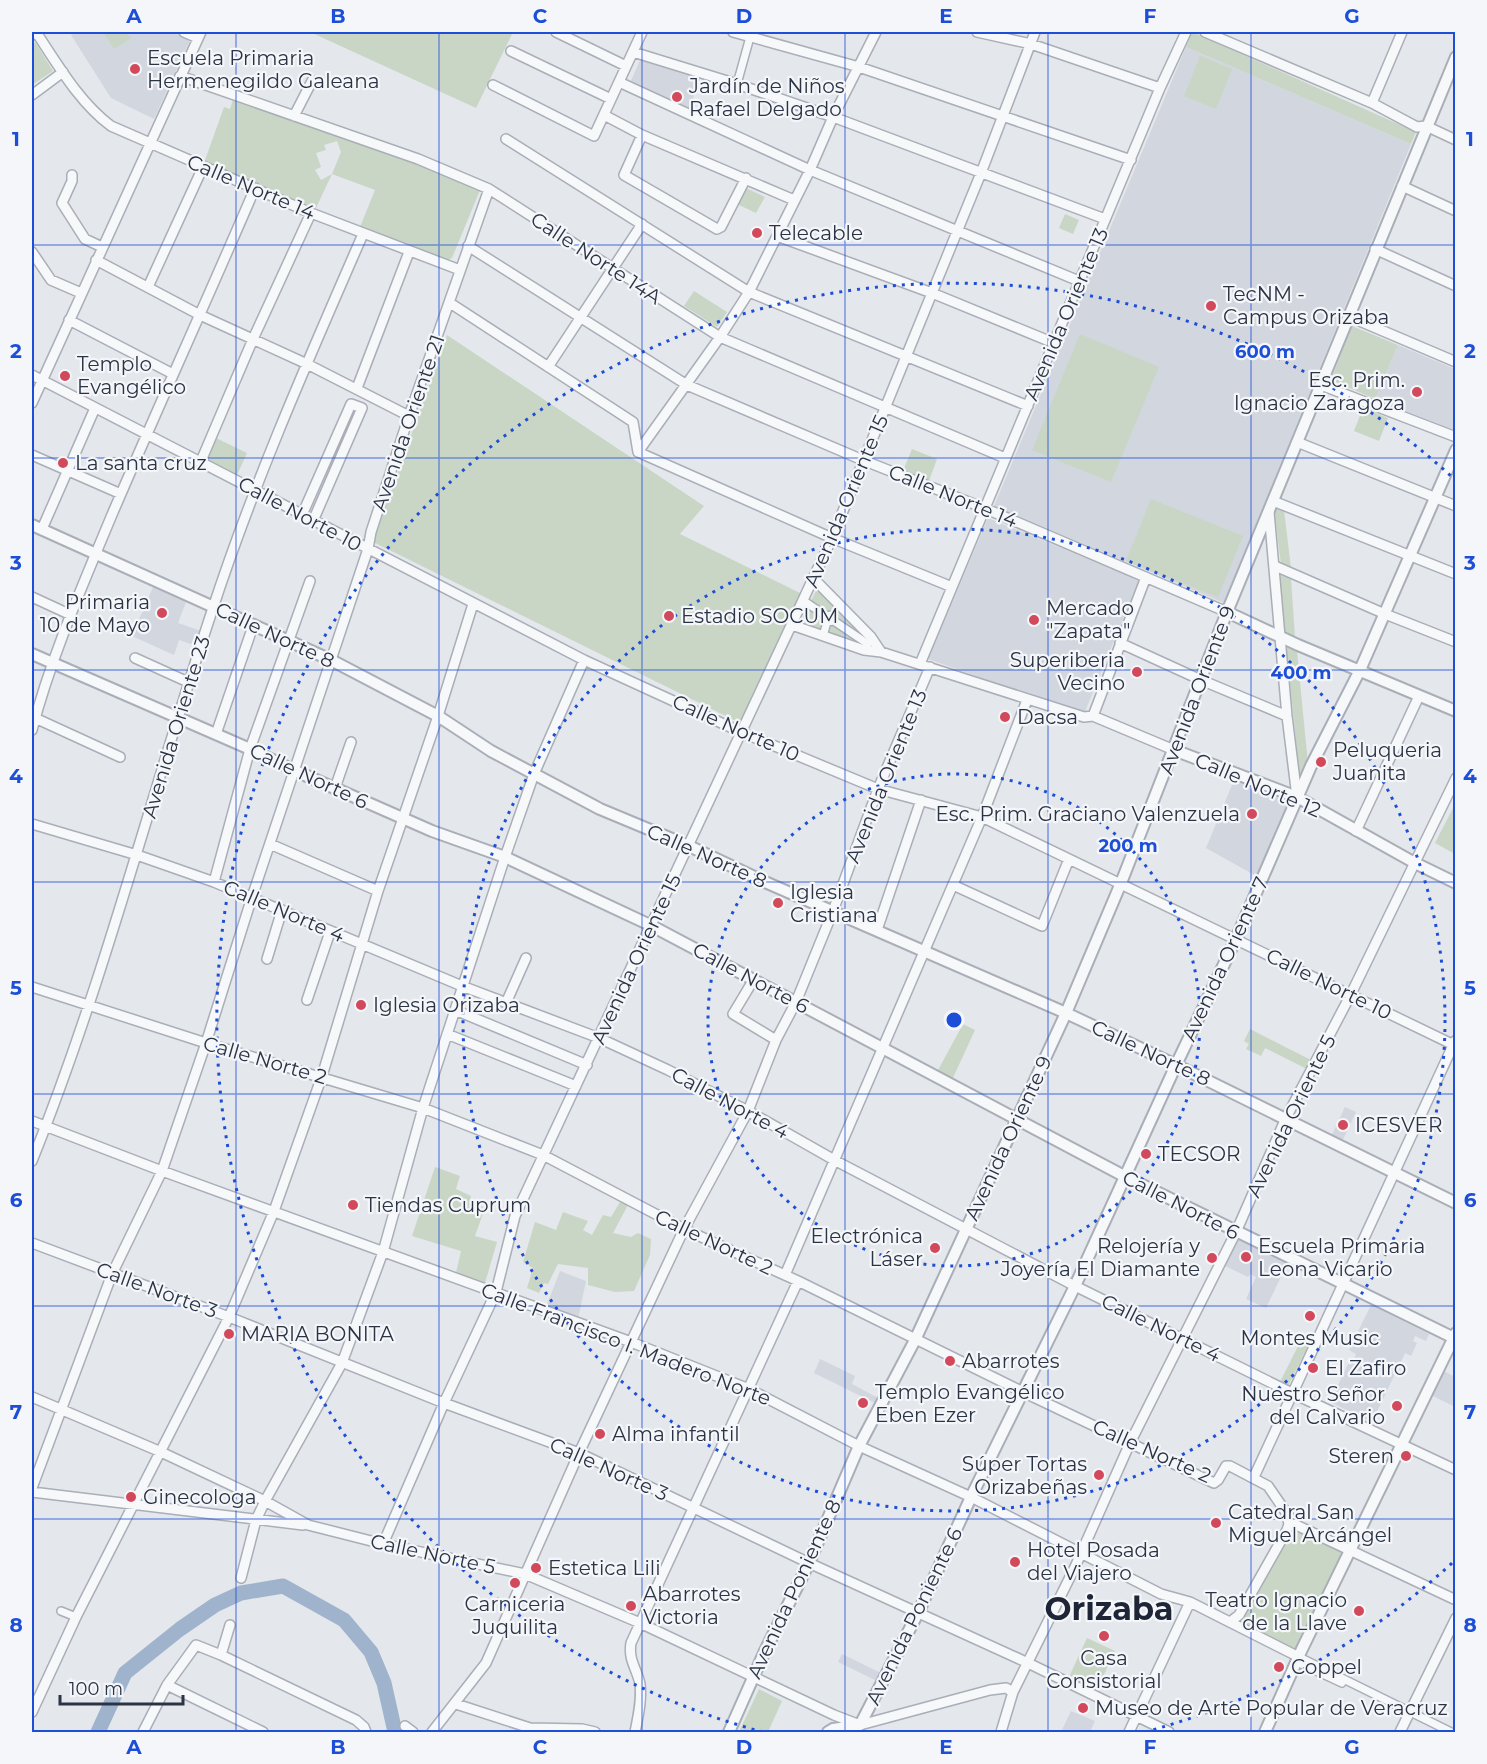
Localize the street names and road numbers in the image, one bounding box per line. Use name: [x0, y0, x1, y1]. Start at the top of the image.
street label: Calle Norte 14: [183, 149, 319, 225]
street label: Calle Norte 14A: [526, 207, 666, 310]
street label: Avenida Oriente 13: [1019, 224, 1113, 404]
street label: Avenida Oriente 21: [367, 332, 449, 514]
street label: Avenida Oriente 15: [799, 411, 893, 591]
street label: Calle Norte 14: [885, 459, 1021, 533]
street label: Calle Norte 10: [234, 471, 366, 557]
street label: Calle Norte 8: [212, 597, 338, 673]
street label: Avenida Oriente 9: [1154, 602, 1240, 778]
street label: Avenida Oriente 23: [137, 633, 215, 821]
street label: Avenida Oriente 13: [840, 686, 932, 866]
street label: Calle Norte 10: [669, 689, 803, 767]
street label: Calle Norte 6: [246, 738, 372, 814]
street label: Calle Norte 12: [1191, 748, 1325, 822]
street label: Calle Norte 8: [643, 819, 771, 893]
street label: Avenida Oriente 15: [586, 870, 686, 1048]
street label: Avenida Oriente 7: [1176, 873, 1274, 1045]
street label: Calle Norte 4: [220, 875, 348, 947]
street label: Calle Norte 6: [689, 937, 813, 1019]
street label: Calle Norte 10: [1262, 943, 1396, 1025]
street label: Calle Norte 8: [1088, 1015, 1214, 1091]
street label: Calle Norte 2: [200, 1031, 330, 1089]
street label: Avenida Oriente 5: [1241, 1031, 1341, 1201]
street label: Avenida Oriente 9: [959, 1052, 1057, 1224]
street label: Calle Norte 4: [667, 1062, 793, 1144]
street label: Calle Norte 6: [1118, 1165, 1244, 1245]
street label: Calle Norte 2: [651, 1204, 777, 1280]
street label: Calle Norte 3: [93, 1257, 221, 1323]
street label: Calle Francisco I. Madero Norte: [478, 1278, 774, 1410]
street label: Calle Norte 4: [1098, 1289, 1224, 1367]
street label: Calle Norte 2: [1089, 1414, 1215, 1488]
street label: Calle Norte 3: [546, 1432, 672, 1506]
street label: Avenida Poniente 8: [742, 1496, 846, 1682]
street label: Avenida Poniente 6: [861, 1523, 967, 1709]
street label: Calle Norte 5: [368, 1529, 498, 1579]

